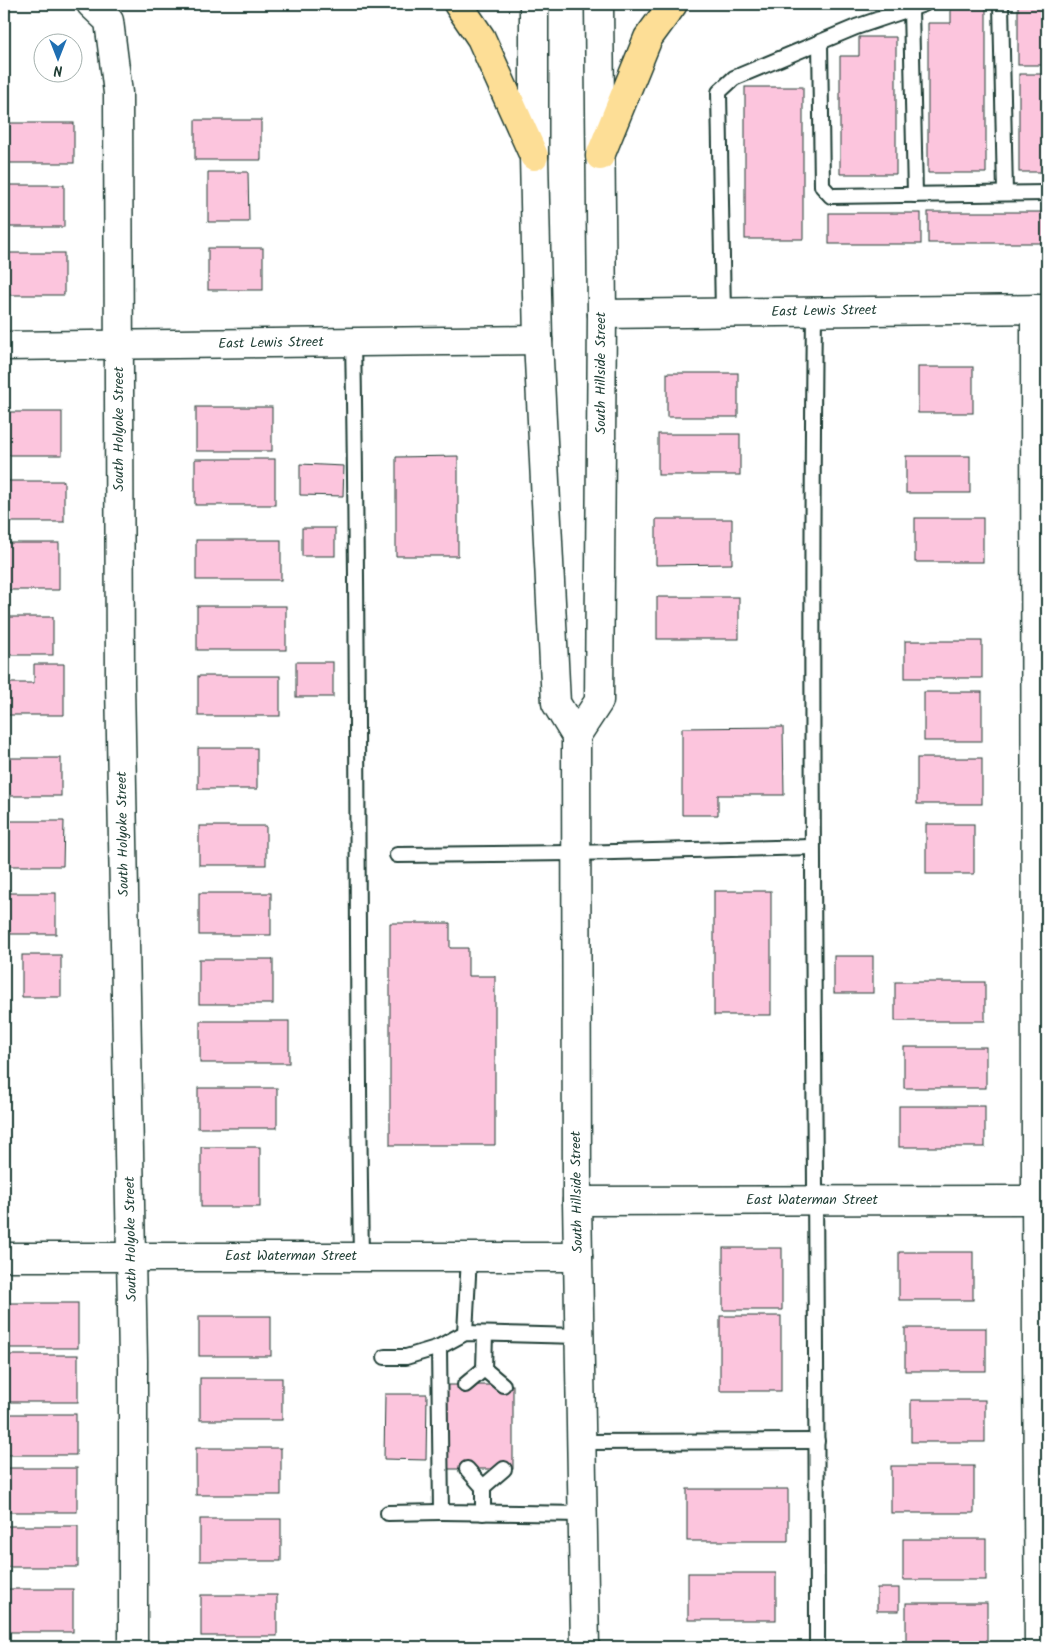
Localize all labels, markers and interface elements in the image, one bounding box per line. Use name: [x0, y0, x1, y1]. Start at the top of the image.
north arrow: [32, 32, 82, 82]
text: N: [53, 59, 62, 81]
street label: East Lewis Street: [771, 299, 878, 323]
street label: South Hillside Street: [590, 311, 612, 434]
street label: East Lewis Street: [218, 331, 325, 355]
street label: South Holyoke Street: [108, 366, 130, 492]
street label: South Holyoke Street: [111, 771, 135, 897]
street label: South Hillside Street: [565, 1130, 589, 1253]
street label: South Holyoke Street: [119, 1176, 143, 1302]
street label: East Waterman Street: [746, 1189, 879, 1211]
street label: East Waterman Street: [225, 1245, 358, 1267]

